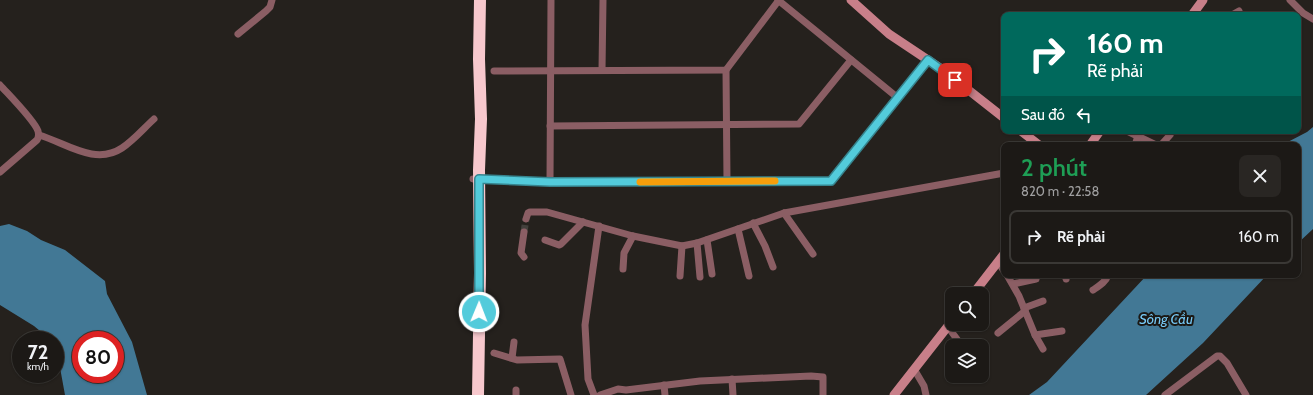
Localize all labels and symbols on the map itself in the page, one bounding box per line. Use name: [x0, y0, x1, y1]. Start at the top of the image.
pin: [938, 63, 972, 97]
position arrow: [458, 291, 500, 333]
water label: Sông Cầu: [1139, 310, 1193, 328]
speed limit sign: 80: [72, 331, 124, 383]

